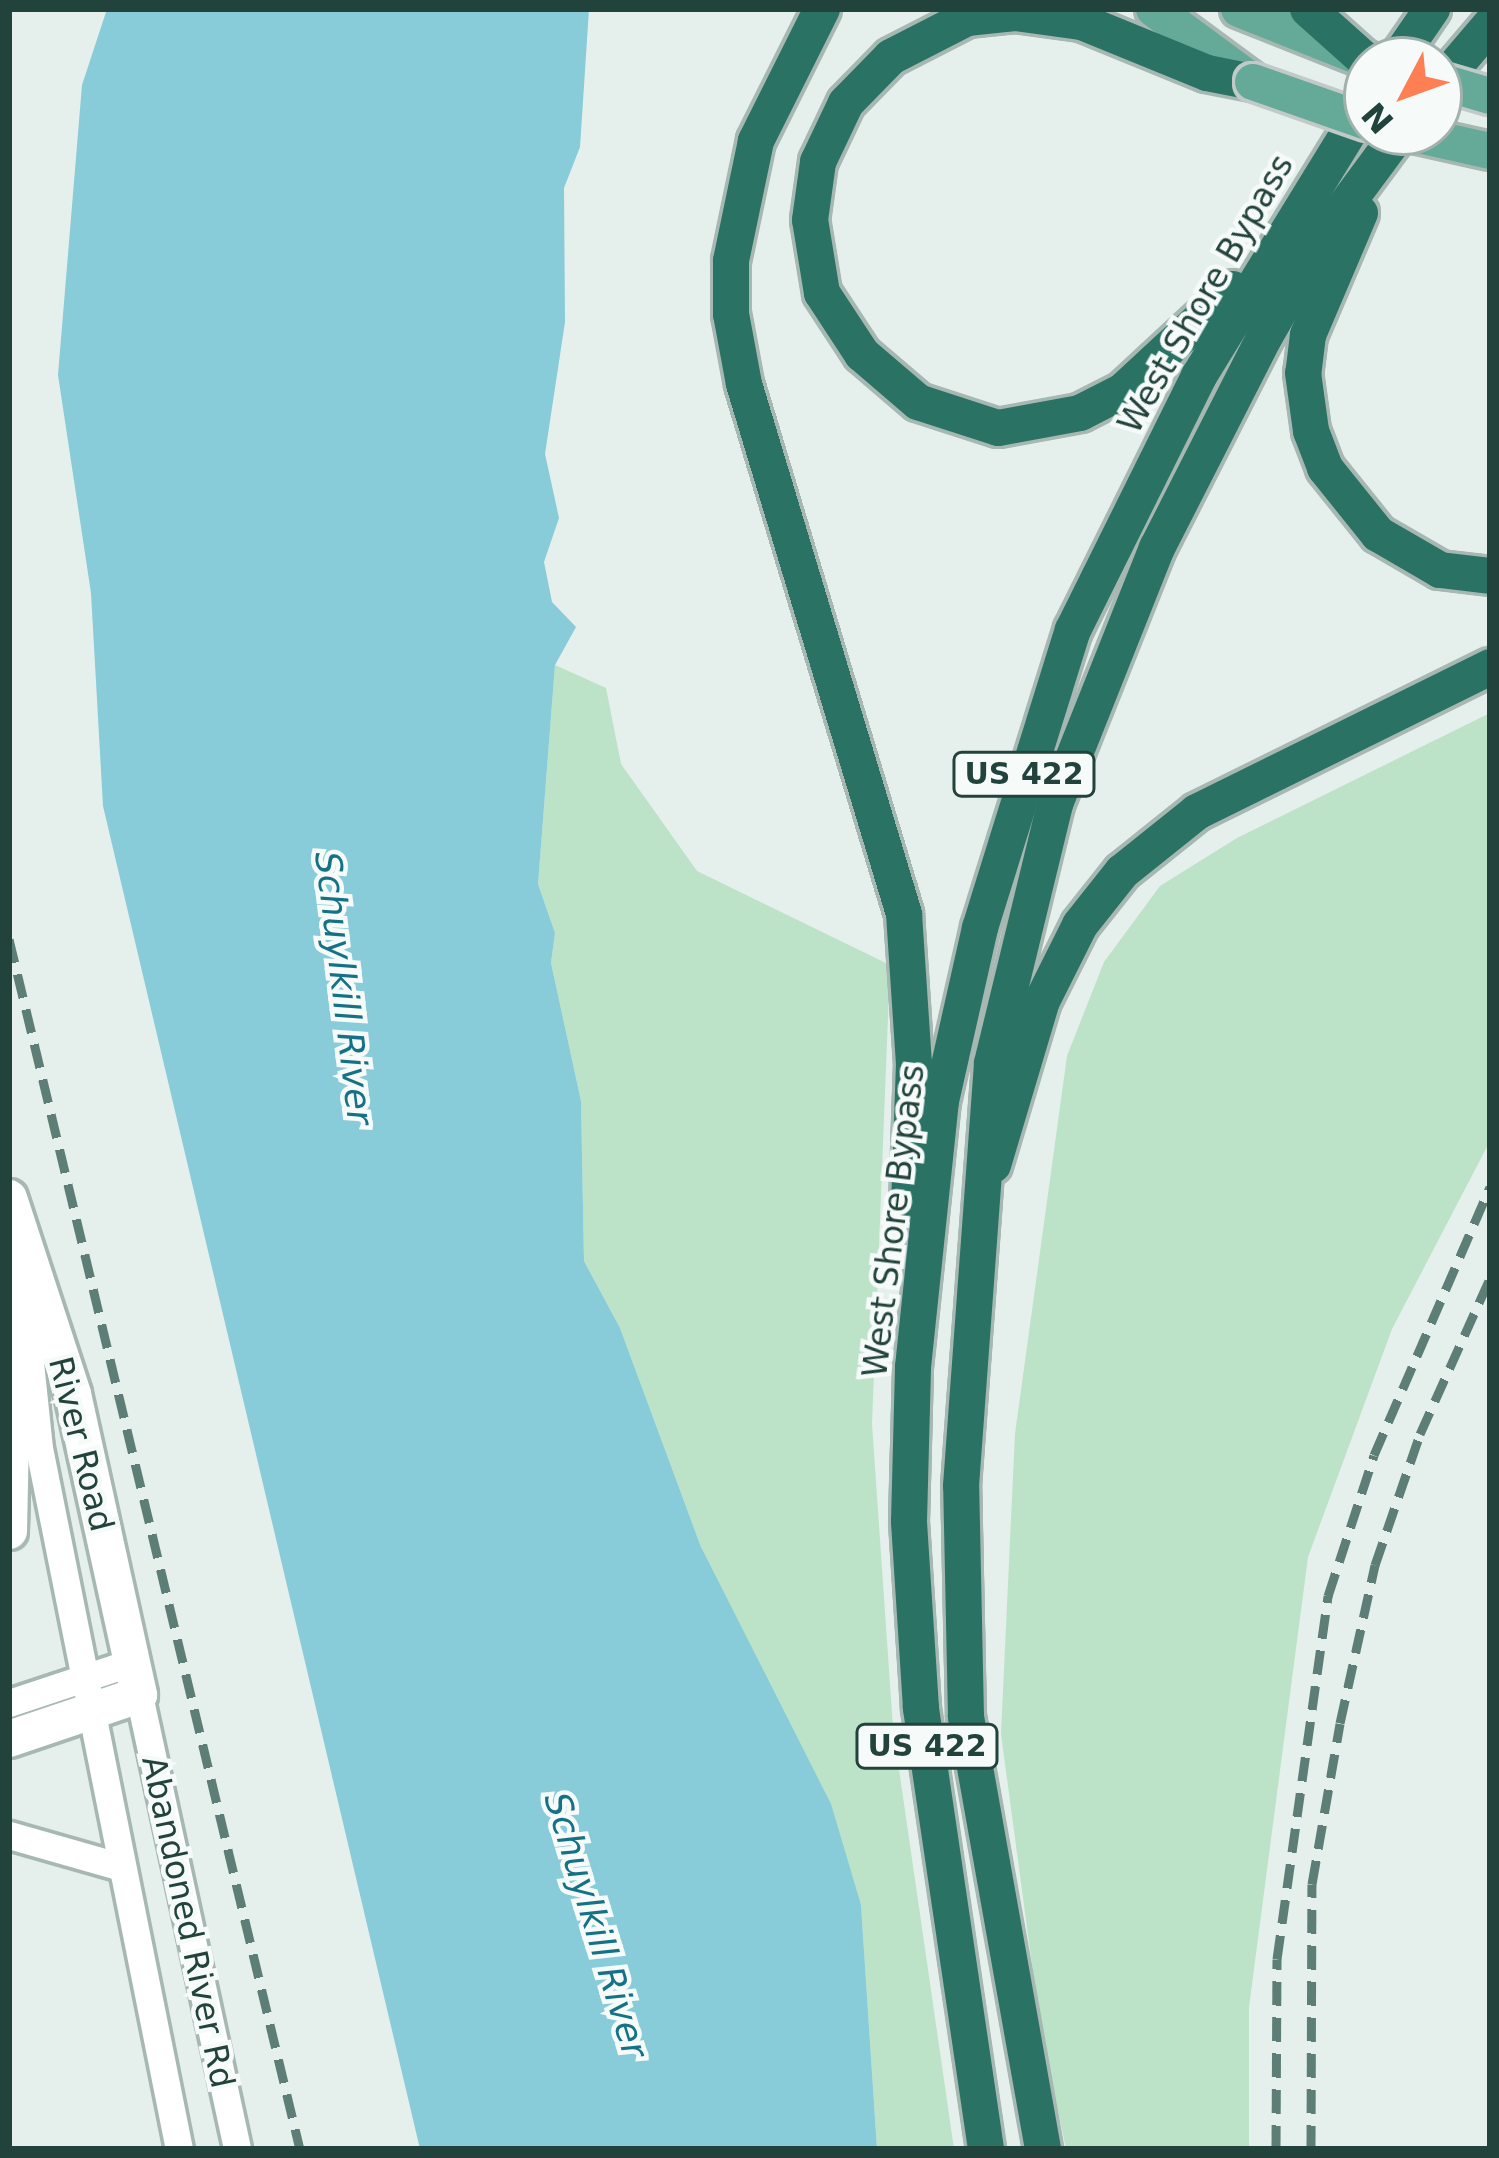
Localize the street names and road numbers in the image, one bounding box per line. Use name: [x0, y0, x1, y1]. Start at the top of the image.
street label: West Shore Bypass: [1110, 148, 1302, 440]
road number: US 422: [952, 750, 1096, 798]
street label: West Shore Bypass: [855, 1062, 933, 1380]
street label: River Road: [40, 1352, 122, 1536]
road number: US 422: [855, 1722, 999, 1770]
street label: Abandoned River Rd: [133, 1752, 243, 2092]

